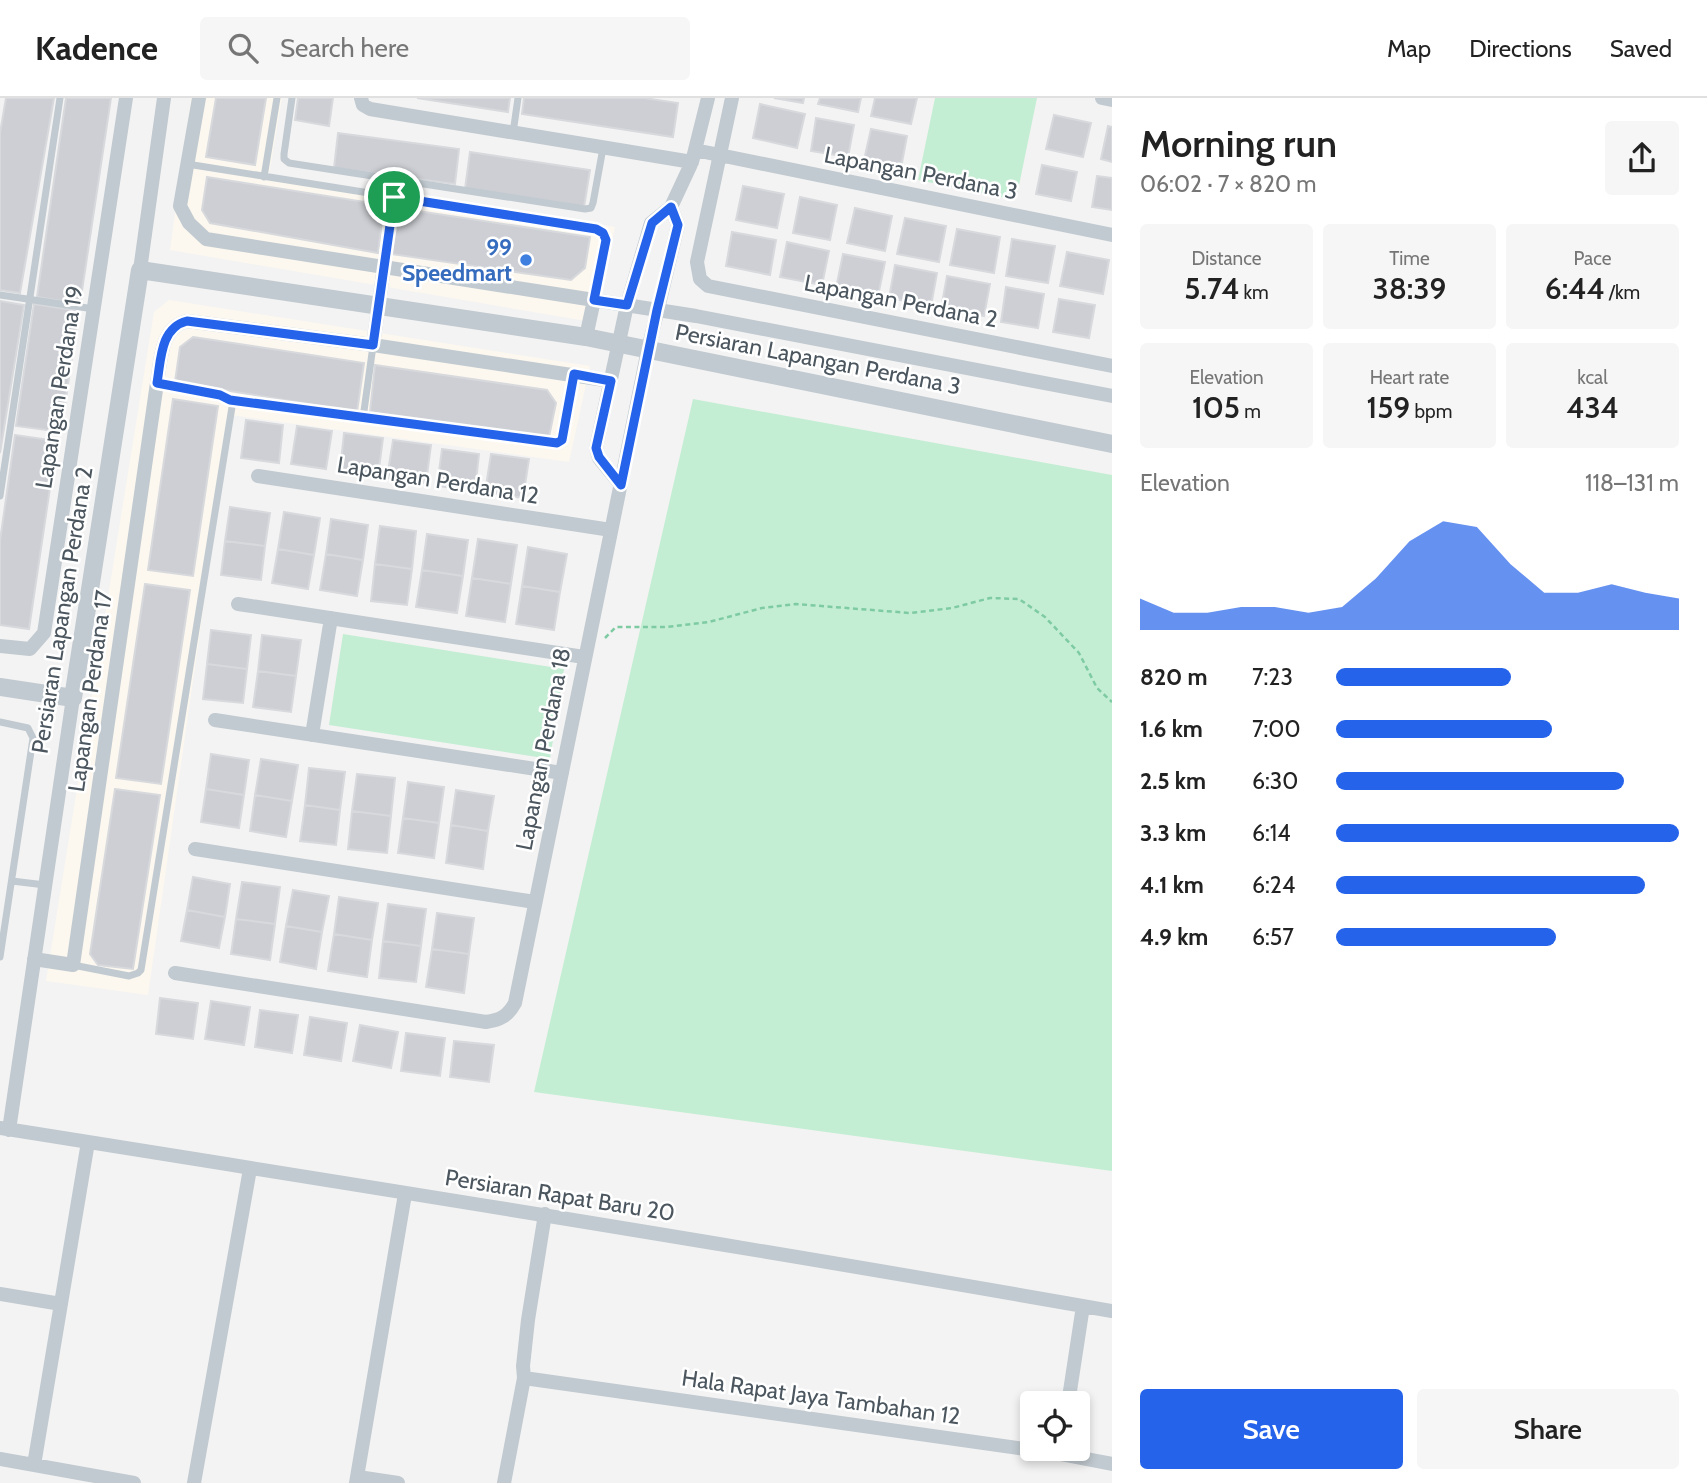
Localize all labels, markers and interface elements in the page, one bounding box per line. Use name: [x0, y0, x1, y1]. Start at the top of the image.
search box: [200, 17, 690, 80]
text: Kadence: [35, 28, 158, 68]
icon: search: [224, 29, 262, 67]
text: Search here: [280, 32, 409, 64]
text: Map: [1387, 34, 1431, 63]
text: Directions: [1469, 34, 1572, 63]
text: Saved: [1610, 34, 1672, 63]
text: Morning run: [1140, 120, 1337, 167]
button: share: [1605, 121, 1679, 195]
street label: Lapangan Perdana 3: [822, 140, 1020, 206]
pin: [364, 167, 424, 227]
text: 06:02 · 7 × 820 m: [1140, 170, 1316, 198]
icon: arrive: [375, 178, 413, 216]
place label: 99 Speedmart: [402, 233, 512, 287]
text: Distance: [1192, 247, 1261, 270]
text: Time: [1389, 247, 1430, 270]
text: Pace: [1574, 247, 1611, 270]
marker: 99 Speedmart: [518, 252, 534, 268]
street label: Lapangan Perdana 2: [802, 269, 1000, 333]
text: 5.74: [1184, 270, 1239, 307]
text: 38:39: [1373, 270, 1446, 307]
text: 6:44: [1545, 270, 1605, 307]
text: km: [1239, 281, 1269, 304]
text: /km: [1605, 281, 1640, 304]
street label: Lapangan Perdana 19: [29, 284, 89, 490]
street label: Persiaran Lapangan Perdana 3: [673, 318, 963, 400]
text: Elevation: [1189, 366, 1264, 389]
text: Heart rate: [1370, 366, 1449, 389]
text: kcal: [1577, 366, 1608, 389]
text: 105: [1192, 389, 1240, 426]
text: 159: [1367, 389, 1410, 426]
text: 434: [1566, 389, 1619, 426]
text: m: [1240, 400, 1261, 423]
text: bpm: [1410, 400, 1452, 423]
street label: Lapangan Perdana 12: [335, 450, 541, 510]
street label: Persiaran Lapangan Perdana 2: [26, 465, 98, 755]
text: Elevation: [1140, 469, 1230, 497]
text: 118–131 m: [1585, 469, 1679, 497]
street label: Lapangan Perdana 17: [62, 588, 118, 794]
street label: Lapangan Perdana 18: [510, 645, 576, 853]
text: 820 m: [1140, 663, 1207, 691]
text: 7:23: [1252, 663, 1293, 691]
text: 1.6 km: [1140, 715, 1203, 743]
text: 7:00: [1252, 715, 1300, 743]
text: 2.5 km: [1140, 767, 1206, 795]
text: 6:30: [1252, 767, 1298, 795]
text: 3.3 km: [1140, 819, 1206, 847]
text: 6:14: [1252, 819, 1291, 847]
text: 4.1 km: [1140, 871, 1204, 899]
text: 6:24: [1252, 871, 1295, 899]
text: 4.9 km: [1140, 923, 1208, 951]
text: 6:57: [1252, 923, 1294, 951]
street label: Persiaran Rapat Baru 20: [443, 1163, 677, 1227]
street label: Hala Rapat Jaya Tambahan 12: [680, 1364, 962, 1430]
button: Save: [1140, 1389, 1403, 1469]
button: Share: [1417, 1389, 1679, 1469]
map controls: [1020, 1391, 1090, 1461]
button: locate: [1020, 1391, 1090, 1461]

